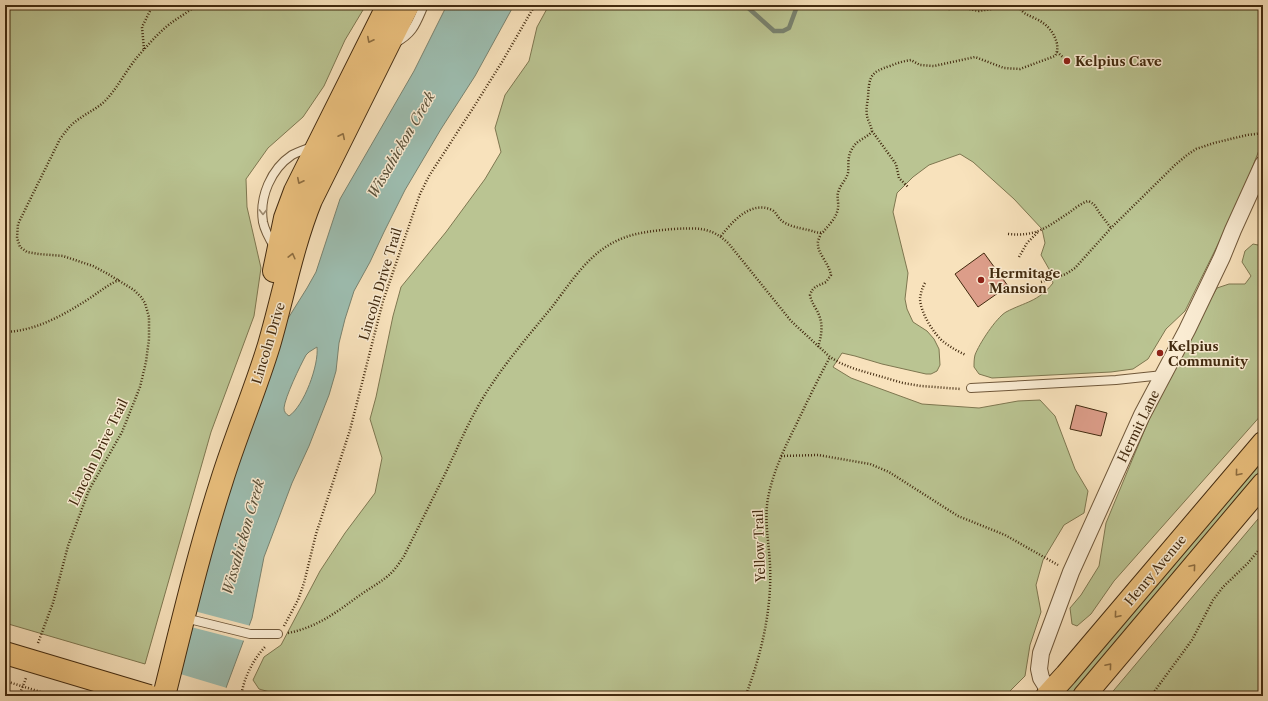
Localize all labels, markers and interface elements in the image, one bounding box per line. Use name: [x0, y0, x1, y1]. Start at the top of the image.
one-way arrow: [368, 36, 375, 43]
place label: Kelpius Cave: [1075, 53, 1162, 69]
marker: Kelpius Cave: [1062, 56, 1072, 66]
water label: Wissahickon Creek: [363, 88, 439, 201]
one-way arrow: [338, 133, 345, 141]
one-way arrow: [297, 177, 305, 185]
one-way arrow: [259, 209, 267, 215]
street label: Lincoln Drive Trail: [355, 226, 405, 342]
one-way arrow: [288, 253, 296, 259]
place label: Hermitage Mansion: [989, 265, 1060, 296]
marker: Hermitage Mansion: [976, 275, 986, 285]
street label: Lincoln Drive: [248, 300, 288, 386]
place label: Kelpius Community: [1168, 338, 1249, 369]
marker: Kelpius Community: [1155, 348, 1165, 358]
street label: Hermit Lane: [1114, 387, 1162, 465]
street label: Lincoln Drive Trail: [65, 396, 131, 508]
one-way arrow: [1235, 468, 1242, 475]
water label: Wissahickon Creek: [218, 476, 268, 597]
street label: Yellow Trail: [750, 509, 768, 584]
street label: Henry Avenue: [1121, 531, 1189, 609]
one-way arrow: [1189, 564, 1196, 572]
one-way arrow: [1115, 610, 1122, 617]
one-way arrow: [1105, 664, 1112, 671]

